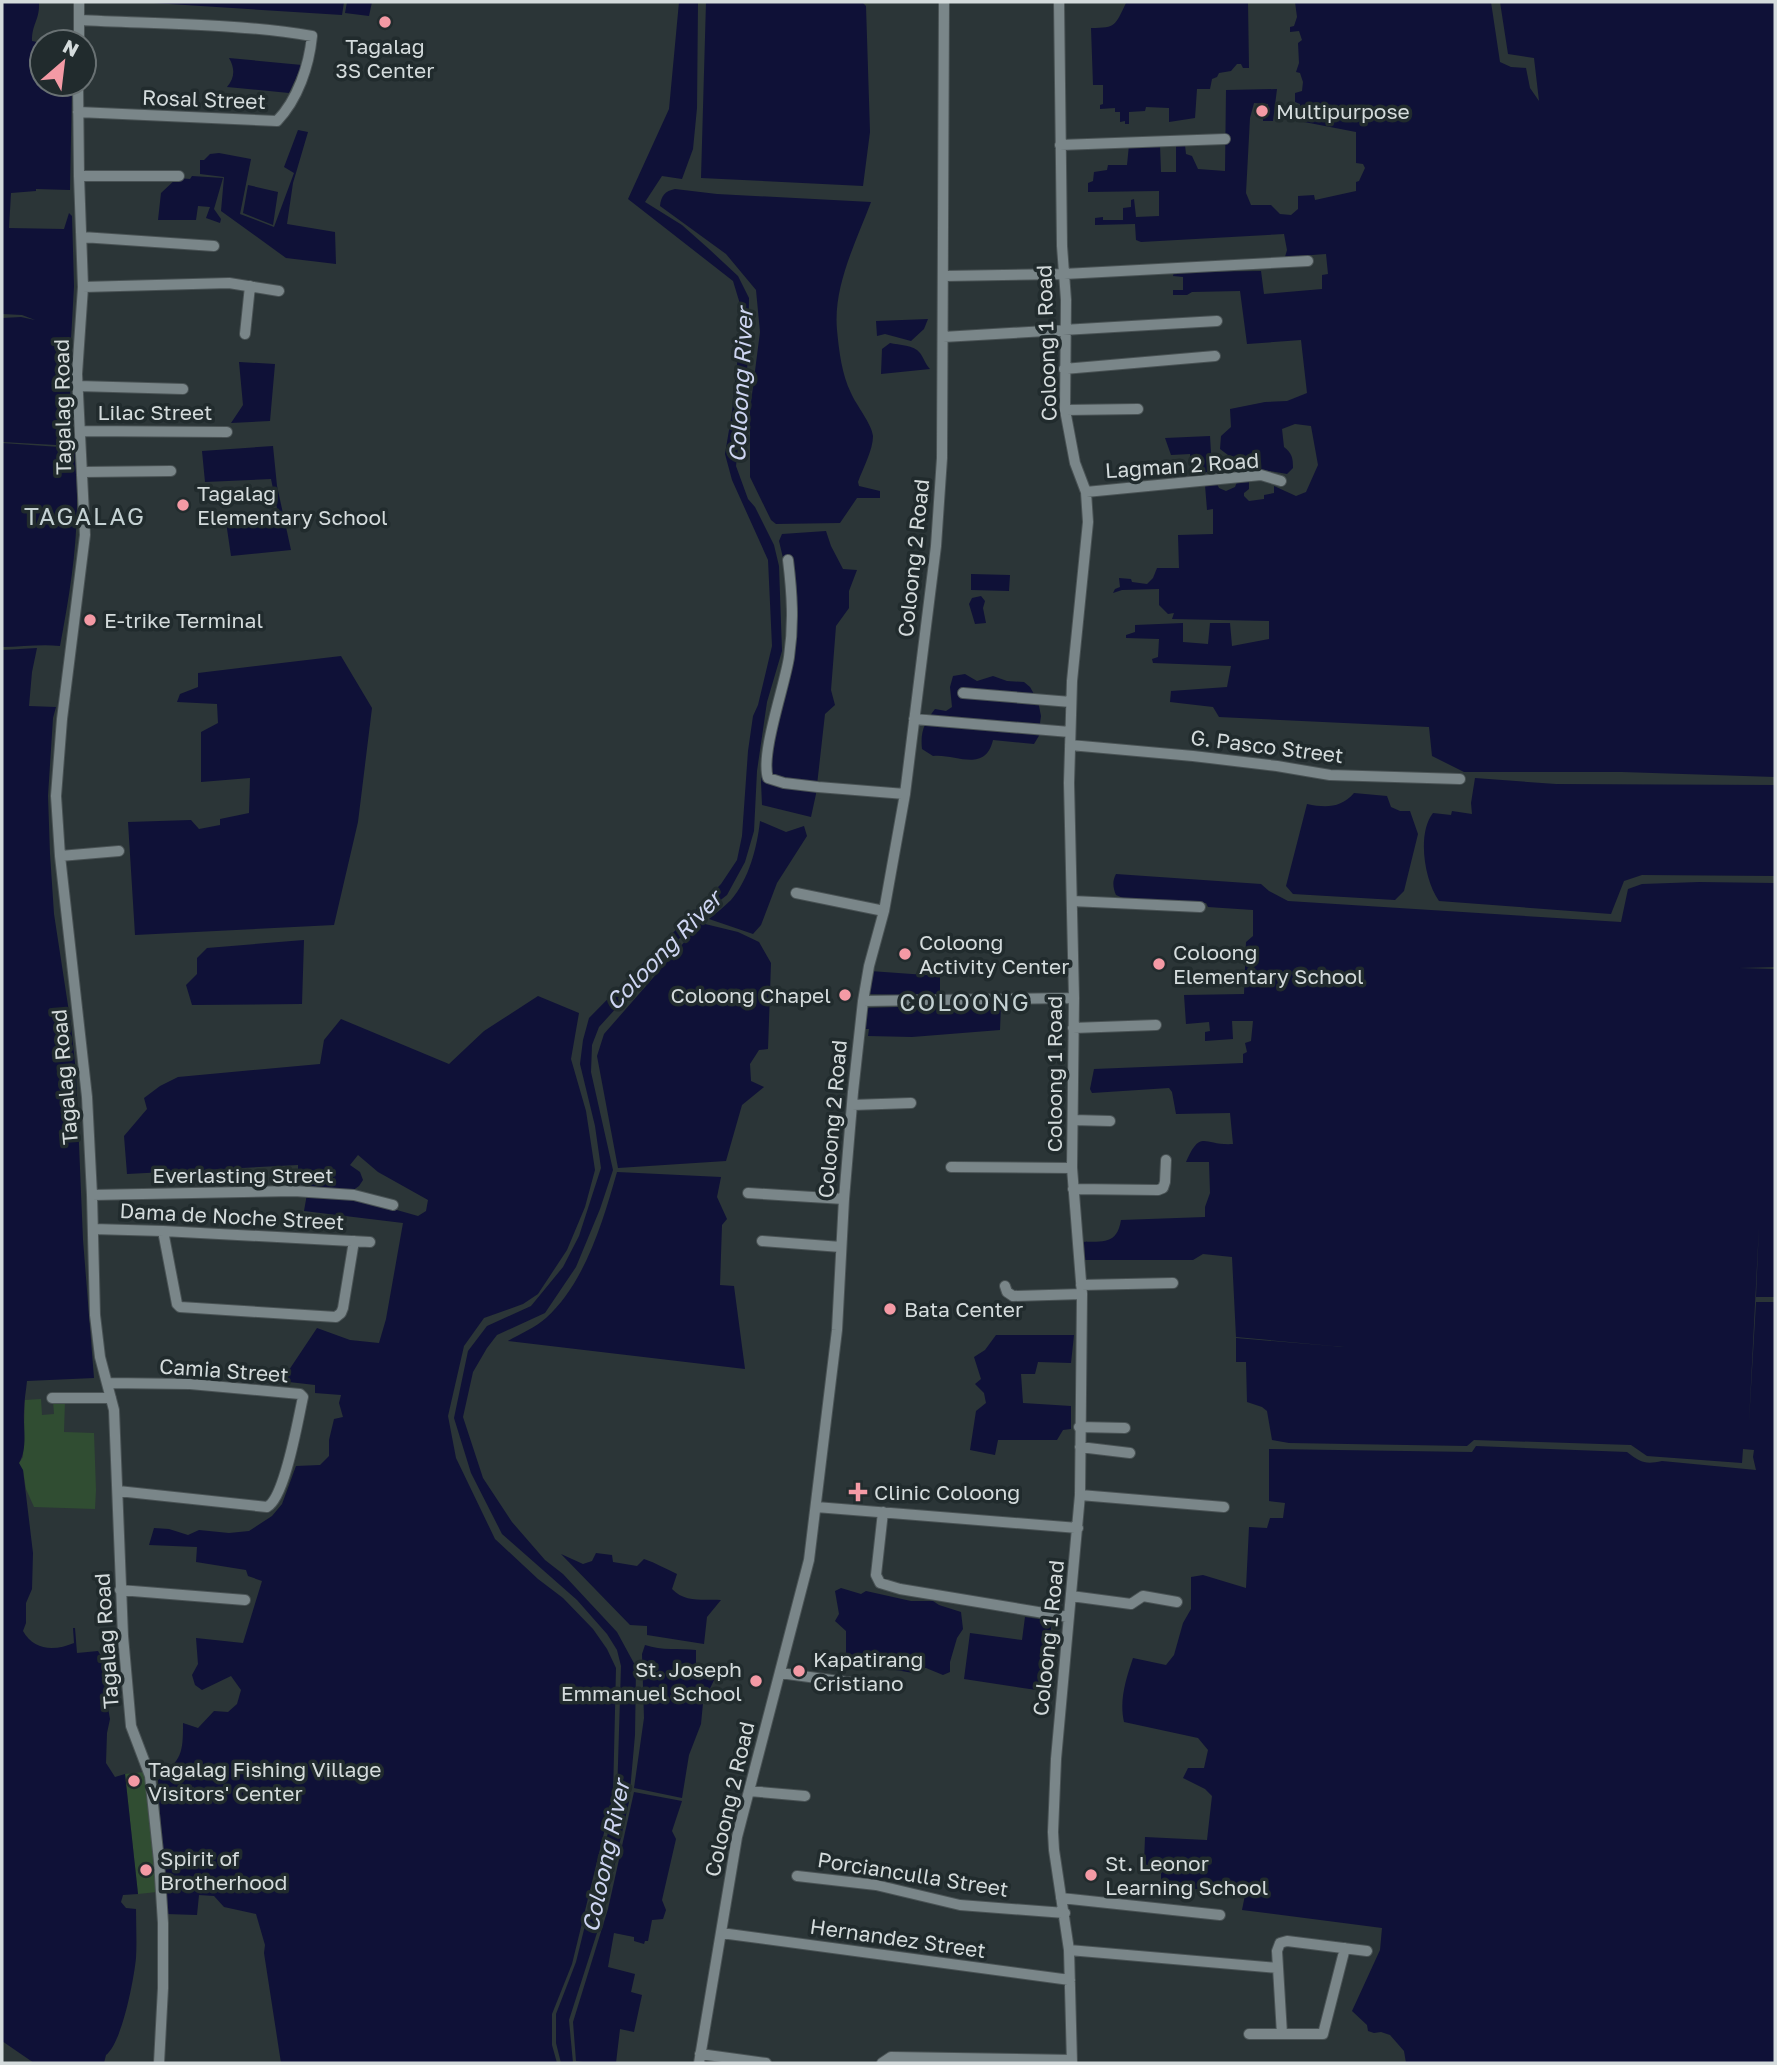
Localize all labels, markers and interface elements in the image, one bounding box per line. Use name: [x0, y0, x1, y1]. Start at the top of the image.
marker: Tagalag 3S Center: [377, 14, 393, 30]
north arrow: [28, 28, 98, 98]
place label: Tagalag 3S Center: [336, 33, 434, 83]
text: N: [59, 34, 83, 61]
street label: Rosal Street: [142, 84, 266, 114]
place label: Multipurpose: [1276, 98, 1410, 124]
marker: Multipurpose: [1254, 103, 1270, 119]
street label: Coloong 1 Road: [1030, 264, 1062, 422]
water label: Coloong River: [722, 304, 758, 463]
street label: Tagalag Road: [48, 339, 76, 475]
street label: Lilac Street: [97, 399, 213, 425]
street label: Lagman 2 Road: [1104, 447, 1260, 483]
street label: Coloong 2 Road: [892, 478, 934, 638]
place label: Tagalag Elementary School: [197, 480, 388, 530]
marker: Tagalag Elementary School: [175, 497, 191, 513]
district label: TAGALAG: [24, 501, 146, 530]
place label: E-trike Terminal: [104, 607, 263, 633]
marker: E-trike Terminal: [82, 612, 98, 628]
street label: G. Pasco Street: [1189, 724, 1345, 768]
water label: Coloong River: [599, 882, 729, 1015]
place label: Coloong Activity Center: [919, 929, 1070, 979]
place label: Coloong Elementary School: [1173, 939, 1364, 989]
marker: Coloong Activity Center: [897, 946, 913, 962]
marker: Coloong Elementary School: [1151, 956, 1167, 972]
place label: Coloong Chapel: [670, 982, 831, 1008]
marker: Coloong Chapel: [837, 987, 853, 1003]
district label: COLOONG: [899, 987, 1031, 1016]
street label: Coloong 1 Road: [1041, 996, 1067, 1152]
street label: Tagalag Road: [45, 1008, 83, 1146]
street label: Coloong 2 Road: [812, 1039, 852, 1199]
street label: Everlasting Street: [152, 1162, 334, 1188]
street label: Dama de Noche Street: [119, 1197, 345, 1235]
place label: Bata Center: [904, 1296, 1023, 1322]
marker: Bata Center: [882, 1301, 898, 1317]
street label: Camia Street: [158, 1353, 290, 1387]
place label: Clinic Coloong: [874, 1479, 1020, 1505]
marker: Clinic Coloong: [848, 1482, 868, 1502]
street label: Coloong 1 Road: [1027, 1559, 1069, 1717]
street label: Tagalag Road: [88, 1572, 124, 1710]
place label: Kapatirang Cristiano: [813, 1646, 923, 1696]
place label: St. Joseph Emmanuel School: [561, 1656, 742, 1706]
marker: Kapatirang Cristiano: [791, 1663, 807, 1679]
marker: St. Joseph Emmanuel School: [748, 1673, 764, 1689]
street label: Coloong 2 Road: [698, 1719, 760, 1879]
place label: Tagalag Fishing Village Visitors' Center: [148, 1756, 382, 1806]
marker: Tagalag Fishing Village Visitors' Center: [126, 1773, 142, 1789]
water label: Coloong River: [575, 1774, 635, 1935]
place label: Spirit of Brotherhood: [160, 1845, 287, 1895]
street label: Porcianculla Street: [816, 1846, 1010, 1902]
place label: St. Leonor Learning School: [1105, 1850, 1268, 1900]
marker: Spirit of Brotherhood: [138, 1862, 154, 1878]
marker: St. Leonor Learning School: [1083, 1867, 1099, 1883]
street label: Hernandez Street: [808, 1913, 988, 1963]

